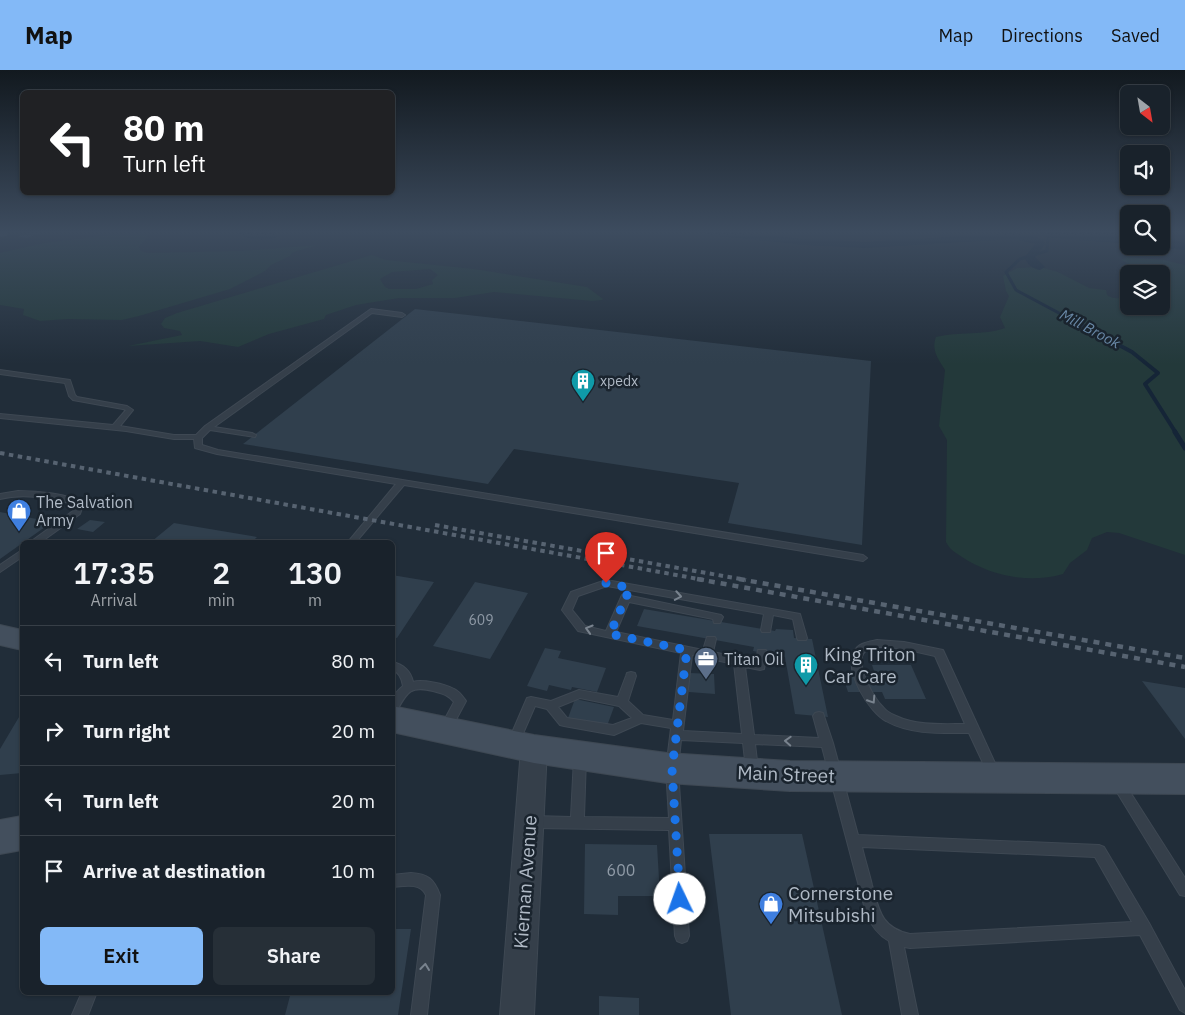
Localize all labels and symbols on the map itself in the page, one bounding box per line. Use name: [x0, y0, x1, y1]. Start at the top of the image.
north arrow: [1120, 85, 1170, 135]
water label: Mill Brook: [1057, 305, 1124, 353]
building icon: xpedx: [570, 368, 596, 402]
place label: xpedx: [600, 372, 638, 390]
place label: The Salvation Army: [36, 492, 133, 530]
shop icon: The Salvation Army: [6, 498, 32, 532]
pin: [585, 532, 627, 583]
one-way arrow: [674, 590, 683, 600]
house number: 609: [468, 611, 494, 629]
one-way arrow: [585, 625, 593, 635]
place label: King Triton Car Care: [824, 642, 916, 688]
office icon: Titan Oil: [693, 646, 719, 680]
place label: Titan Oil: [724, 649, 784, 669]
building icon: King Triton Car Care: [793, 652, 819, 686]
one-way arrow: [865, 695, 875, 704]
one-way arrow: [783, 735, 791, 746]
street label: Main Street: [737, 760, 835, 788]
street label: Kiernan Avenue: [508, 814, 542, 950]
house number: 600: [607, 860, 635, 880]
position arrow: [653, 872, 705, 924]
place label: Cornerstone Mitsubishi: [788, 881, 893, 927]
shop icon: Cornerstone Mitsubishi: [758, 891, 784, 925]
one-way arrow: [419, 962, 430, 970]

